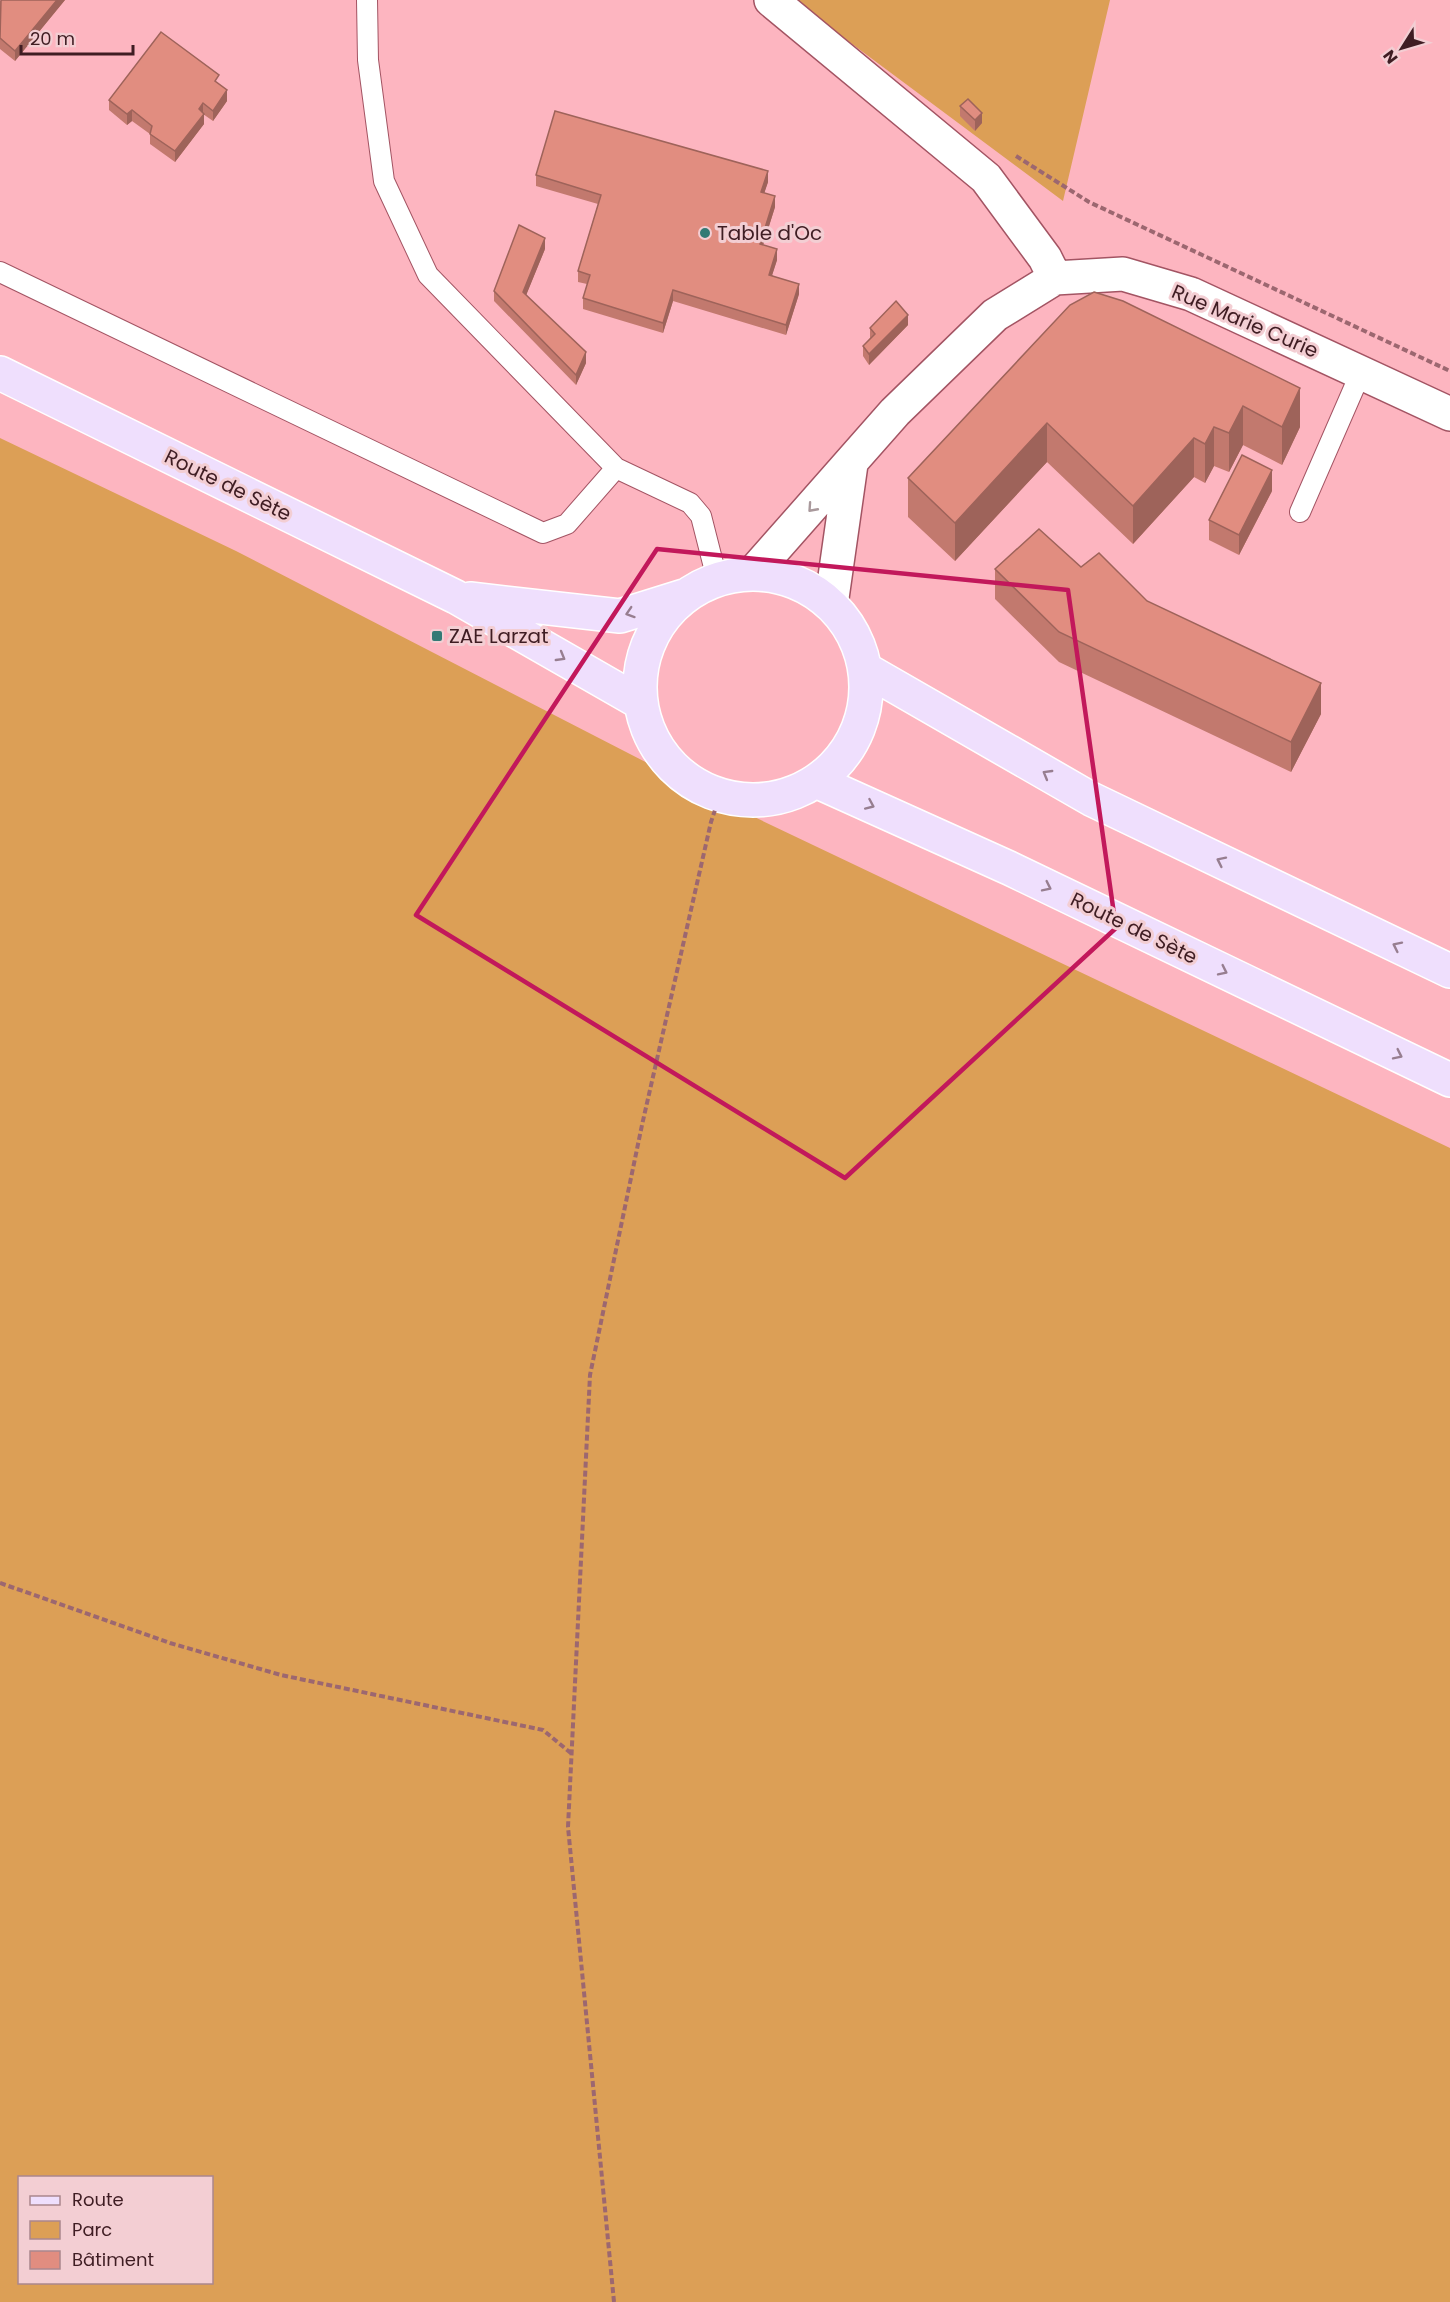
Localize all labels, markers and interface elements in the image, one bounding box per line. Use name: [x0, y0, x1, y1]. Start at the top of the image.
scale bar: [21, 18, 134, 56]
north arrow: [1372, 18, 1432, 78]
text: 20 m: [30, 26, 75, 51]
text: N: [1378, 45, 1403, 68]
place label: Table d'Oc: [717, 219, 822, 247]
marker: Table d'Oc: [698, 226, 712, 240]
street label: Rue Marie Curie: [1167, 278, 1323, 364]
street label: Route de Sète: [160, 442, 296, 528]
one-way arrow: [808, 501, 819, 512]
one-way arrow: [625, 606, 636, 618]
place label: ZAE Larzat: [449, 622, 548, 650]
marker: ZAE Larzat: [430, 629, 444, 643]
one-way arrow: [555, 650, 566, 662]
one-way arrow: [1043, 770, 1053, 781]
one-way arrow: [863, 798, 874, 810]
one-way arrow: [1217, 857, 1228, 869]
one-way arrow: [1040, 879, 1051, 891]
street label: Route de Sète: [1066, 885, 1202, 971]
one-way arrow: [1393, 941, 1404, 953]
one-way arrow: [1216, 963, 1227, 975]
one-way arrow: [1392, 1048, 1403, 1060]
legend: [18, 2176, 213, 2284]
text: Route: [72, 2187, 124, 2212]
text: Parc: [72, 2217, 112, 2242]
text: Bâtiment: [72, 2247, 154, 2272]

